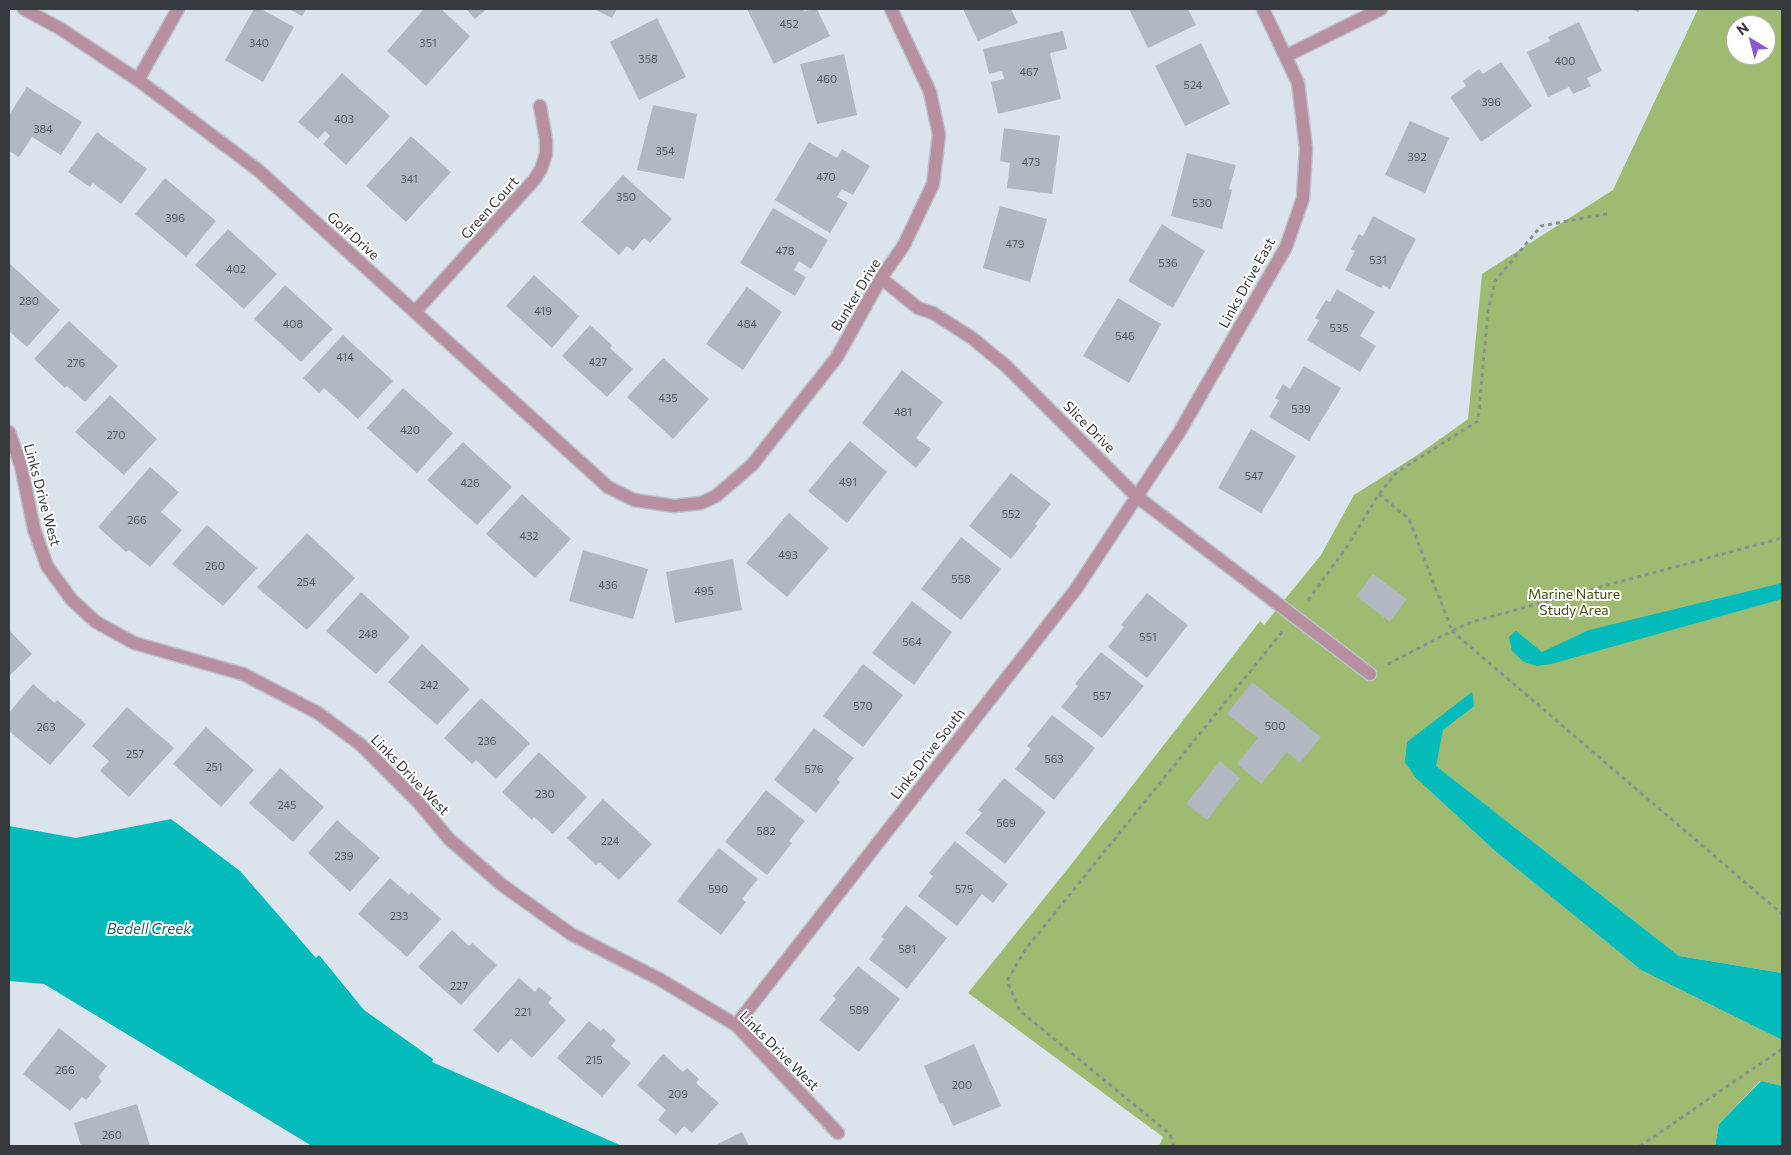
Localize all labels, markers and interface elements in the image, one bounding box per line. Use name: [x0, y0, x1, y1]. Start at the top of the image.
north arrow: [1726, 15, 1776, 65]
house number: 452: [779, 17, 799, 31]
text: N: [1733, 18, 1752, 38]
house number: 340: [249, 36, 269, 50]
house number: 351: [419, 36, 437, 50]
house number: 358: [638, 52, 658, 66]
house number: 400: [1555, 54, 1575, 68]
house number: 467: [1019, 65, 1039, 79]
house number: 460: [817, 72, 837, 86]
house number: 524: [1184, 78, 1202, 92]
house number: 396: [1481, 95, 1501, 109]
house number: 403: [334, 112, 354, 126]
house number: 384: [33, 122, 53, 136]
house number: 354: [655, 144, 675, 158]
house number: 392: [1407, 150, 1427, 164]
house number: 473: [1022, 155, 1040, 169]
house number: 470: [816, 170, 836, 184]
house number: 341: [400, 172, 418, 186]
street label: Green Court: [458, 173, 522, 243]
house number: 350: [616, 190, 636, 204]
house number: 530: [1192, 196, 1212, 210]
street label: Golf Drive: [324, 208, 382, 264]
house number: 396: [165, 211, 185, 225]
street label: Links Drive East: [1215, 235, 1279, 331]
house number: 479: [1006, 237, 1024, 251]
house number: 478: [776, 244, 794, 258]
house number: 531: [1369, 253, 1387, 267]
street label: Bunker Drive: [828, 256, 884, 334]
house number: 536: [1158, 256, 1178, 270]
house number: 402: [226, 262, 246, 276]
house number: 280: [19, 294, 39, 308]
house number: 419: [534, 304, 552, 318]
house number: 408: [283, 317, 303, 331]
house number: 484: [737, 317, 757, 331]
house number: 535: [1330, 321, 1348, 335]
house number: 546: [1115, 329, 1135, 343]
house number: 414: [336, 350, 354, 364]
house number: 427: [589, 355, 607, 369]
house number: 276: [67, 356, 85, 370]
house number: 435: [658, 391, 678, 405]
street label: Slice Drive: [1060, 398, 1118, 456]
house number: 539: [1291, 402, 1311, 416]
house number: 481: [894, 405, 912, 419]
house number: 420: [400, 423, 420, 437]
house number: 270: [106, 428, 126, 442]
street label: Links Drive West: [20, 442, 64, 548]
house number: 547: [1245, 469, 1263, 483]
house number: 491: [839, 475, 857, 489]
house number: 426: [460, 476, 480, 490]
house number: 552: [1002, 507, 1020, 521]
house number: 266: [127, 513, 147, 527]
house number: 432: [520, 529, 538, 543]
house number: 493: [778, 548, 798, 562]
house number: 260: [205, 559, 225, 573]
house number: 558: [951, 572, 971, 586]
house number: 254: [296, 575, 316, 589]
house number: 436: [598, 578, 618, 592]
house number: 495: [694, 584, 714, 598]
park label: Marine Nature Study Area: [1528, 586, 1620, 618]
house number: 248: [358, 627, 378, 641]
house number: 551: [1139, 630, 1157, 644]
house number: 564: [902, 635, 922, 649]
house number: 242: [420, 678, 438, 692]
house number: 557: [1093, 689, 1111, 703]
house number: 570: [853, 699, 873, 713]
street label: Links Drive South: [887, 705, 969, 803]
house number: 500: [1265, 719, 1285, 733]
house number: 263: [37, 720, 55, 734]
street label: Links Drive West: [367, 731, 453, 819]
house number: 236: [477, 734, 497, 748]
house number: 257: [126, 747, 144, 761]
house number: 563: [1044, 752, 1064, 766]
house number: 251: [205, 760, 223, 774]
house number: 576: [805, 762, 823, 776]
house number: 230: [535, 787, 555, 801]
house number: 245: [278, 798, 296, 812]
house number: 569: [996, 816, 1016, 830]
house number: 582: [756, 824, 776, 838]
house number: 224: [601, 834, 619, 848]
house number: 239: [334, 849, 354, 863]
house number: 590: [708, 882, 728, 896]
house number: 575: [955, 882, 973, 896]
house number: 233: [390, 909, 408, 923]
water label: Bedell Creek: [107, 920, 191, 938]
house number: 581: [898, 942, 916, 956]
house number: 227: [450, 979, 468, 993]
house number: 589: [849, 1003, 869, 1017]
house number: 221: [515, 1005, 531, 1019]
street label: Links Drive West: [736, 1008, 822, 1094]
house number: 215: [585, 1053, 603, 1067]
house number: 266: [55, 1063, 75, 1077]
house number: 200: [952, 1078, 972, 1092]
house number: 209: [668, 1087, 688, 1101]
house number: 260: [102, 1128, 122, 1142]

